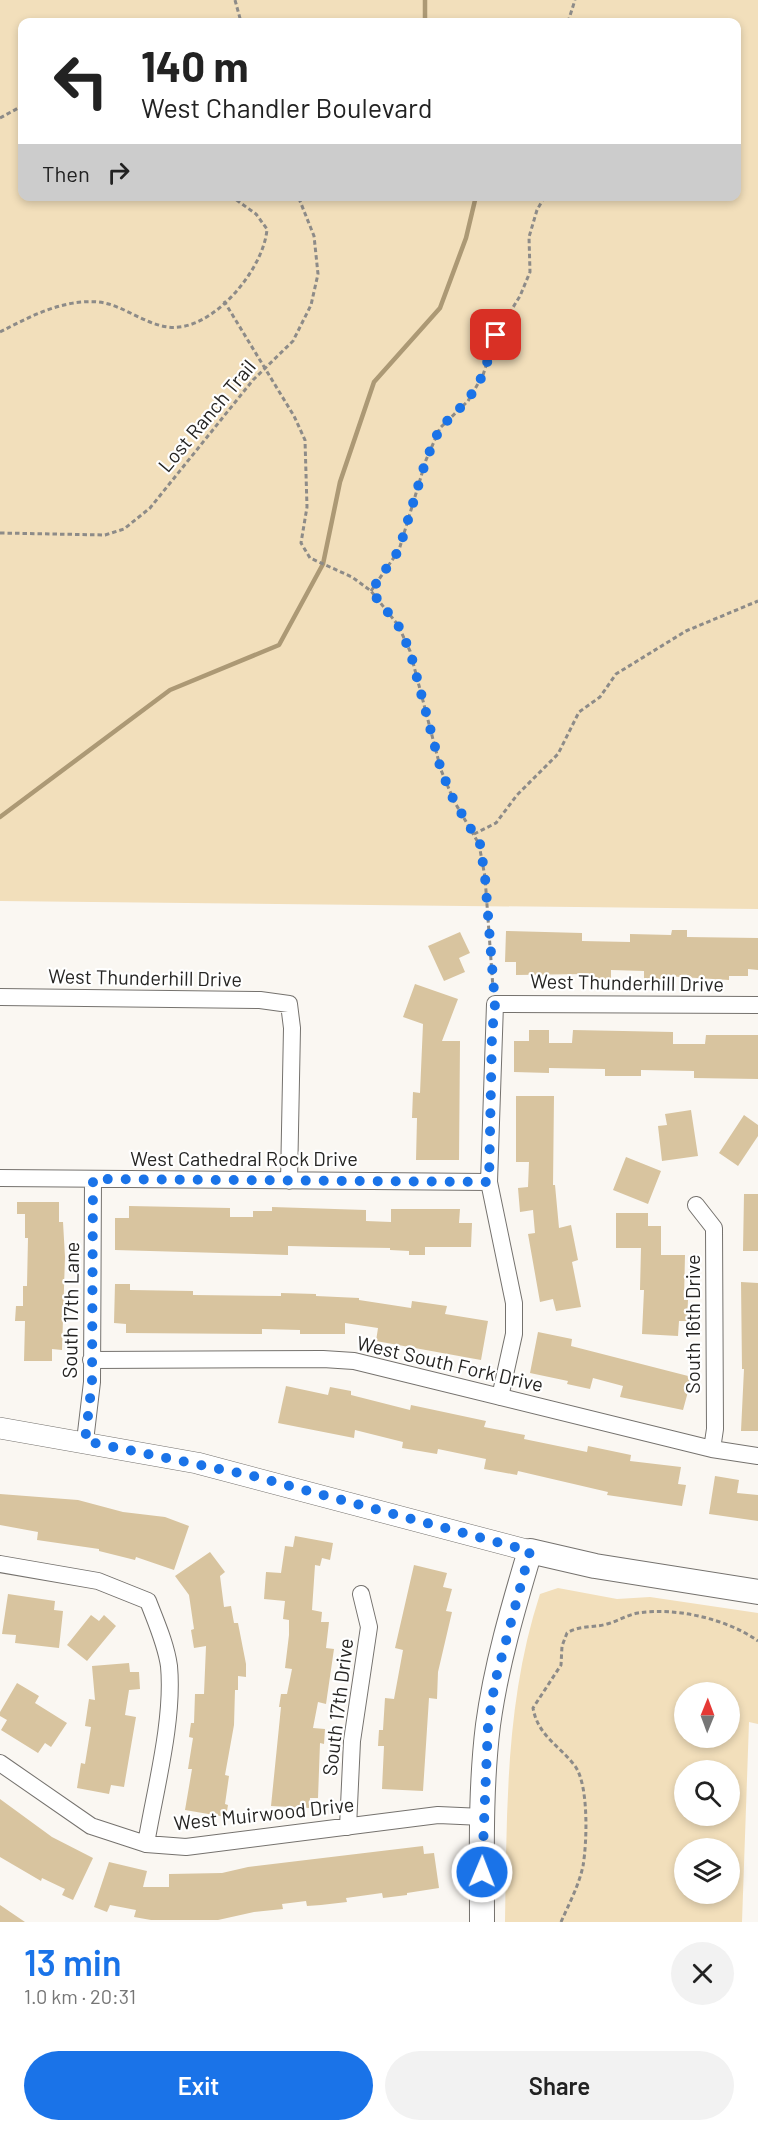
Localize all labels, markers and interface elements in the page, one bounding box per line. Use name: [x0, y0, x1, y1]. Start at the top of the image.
text: 140 m: [141, 40, 249, 90]
icon: left: [42, 42, 120, 120]
text: West Chandler Boulevard: [141, 91, 433, 123]
icon: right: [102, 156, 135, 189]
text: Then: [42, 160, 90, 186]
pin: [470, 309, 521, 360]
icon: arrive: [479, 318, 512, 351]
street label: Lost Ranch Trail: [152, 354, 260, 476]
street label: West Thunderhill Drive: [48, 963, 242, 991]
street label: West Thunderhill Drive: [530, 968, 724, 996]
street label: West Cathedral Rock Drive: [130, 1146, 358, 1170]
street label: South 17th Lane: [57, 1241, 83, 1379]
street label: South 16th Drive: [680, 1254, 704, 1394]
street label: West South Fork Drive: [355, 1330, 546, 1396]
street label: South 17th Drive: [317, 1637, 357, 1777]
north arrow: [674, 1682, 740, 1748]
map controls: [674, 1682, 740, 1904]
button: search: [674, 1760, 740, 1826]
street label: West Muirwood Drive: [173, 1792, 355, 1834]
button: layers: [674, 1838, 740, 1904]
position arrow: [450, 1840, 514, 1904]
text: 13 min: [24, 1940, 122, 1983]
button: close: [671, 1942, 734, 2005]
text: 1.0 km · 20:31: [24, 1984, 136, 2008]
button: Exit: [24, 2051, 373, 2120]
button: Share: [385, 2051, 734, 2120]

